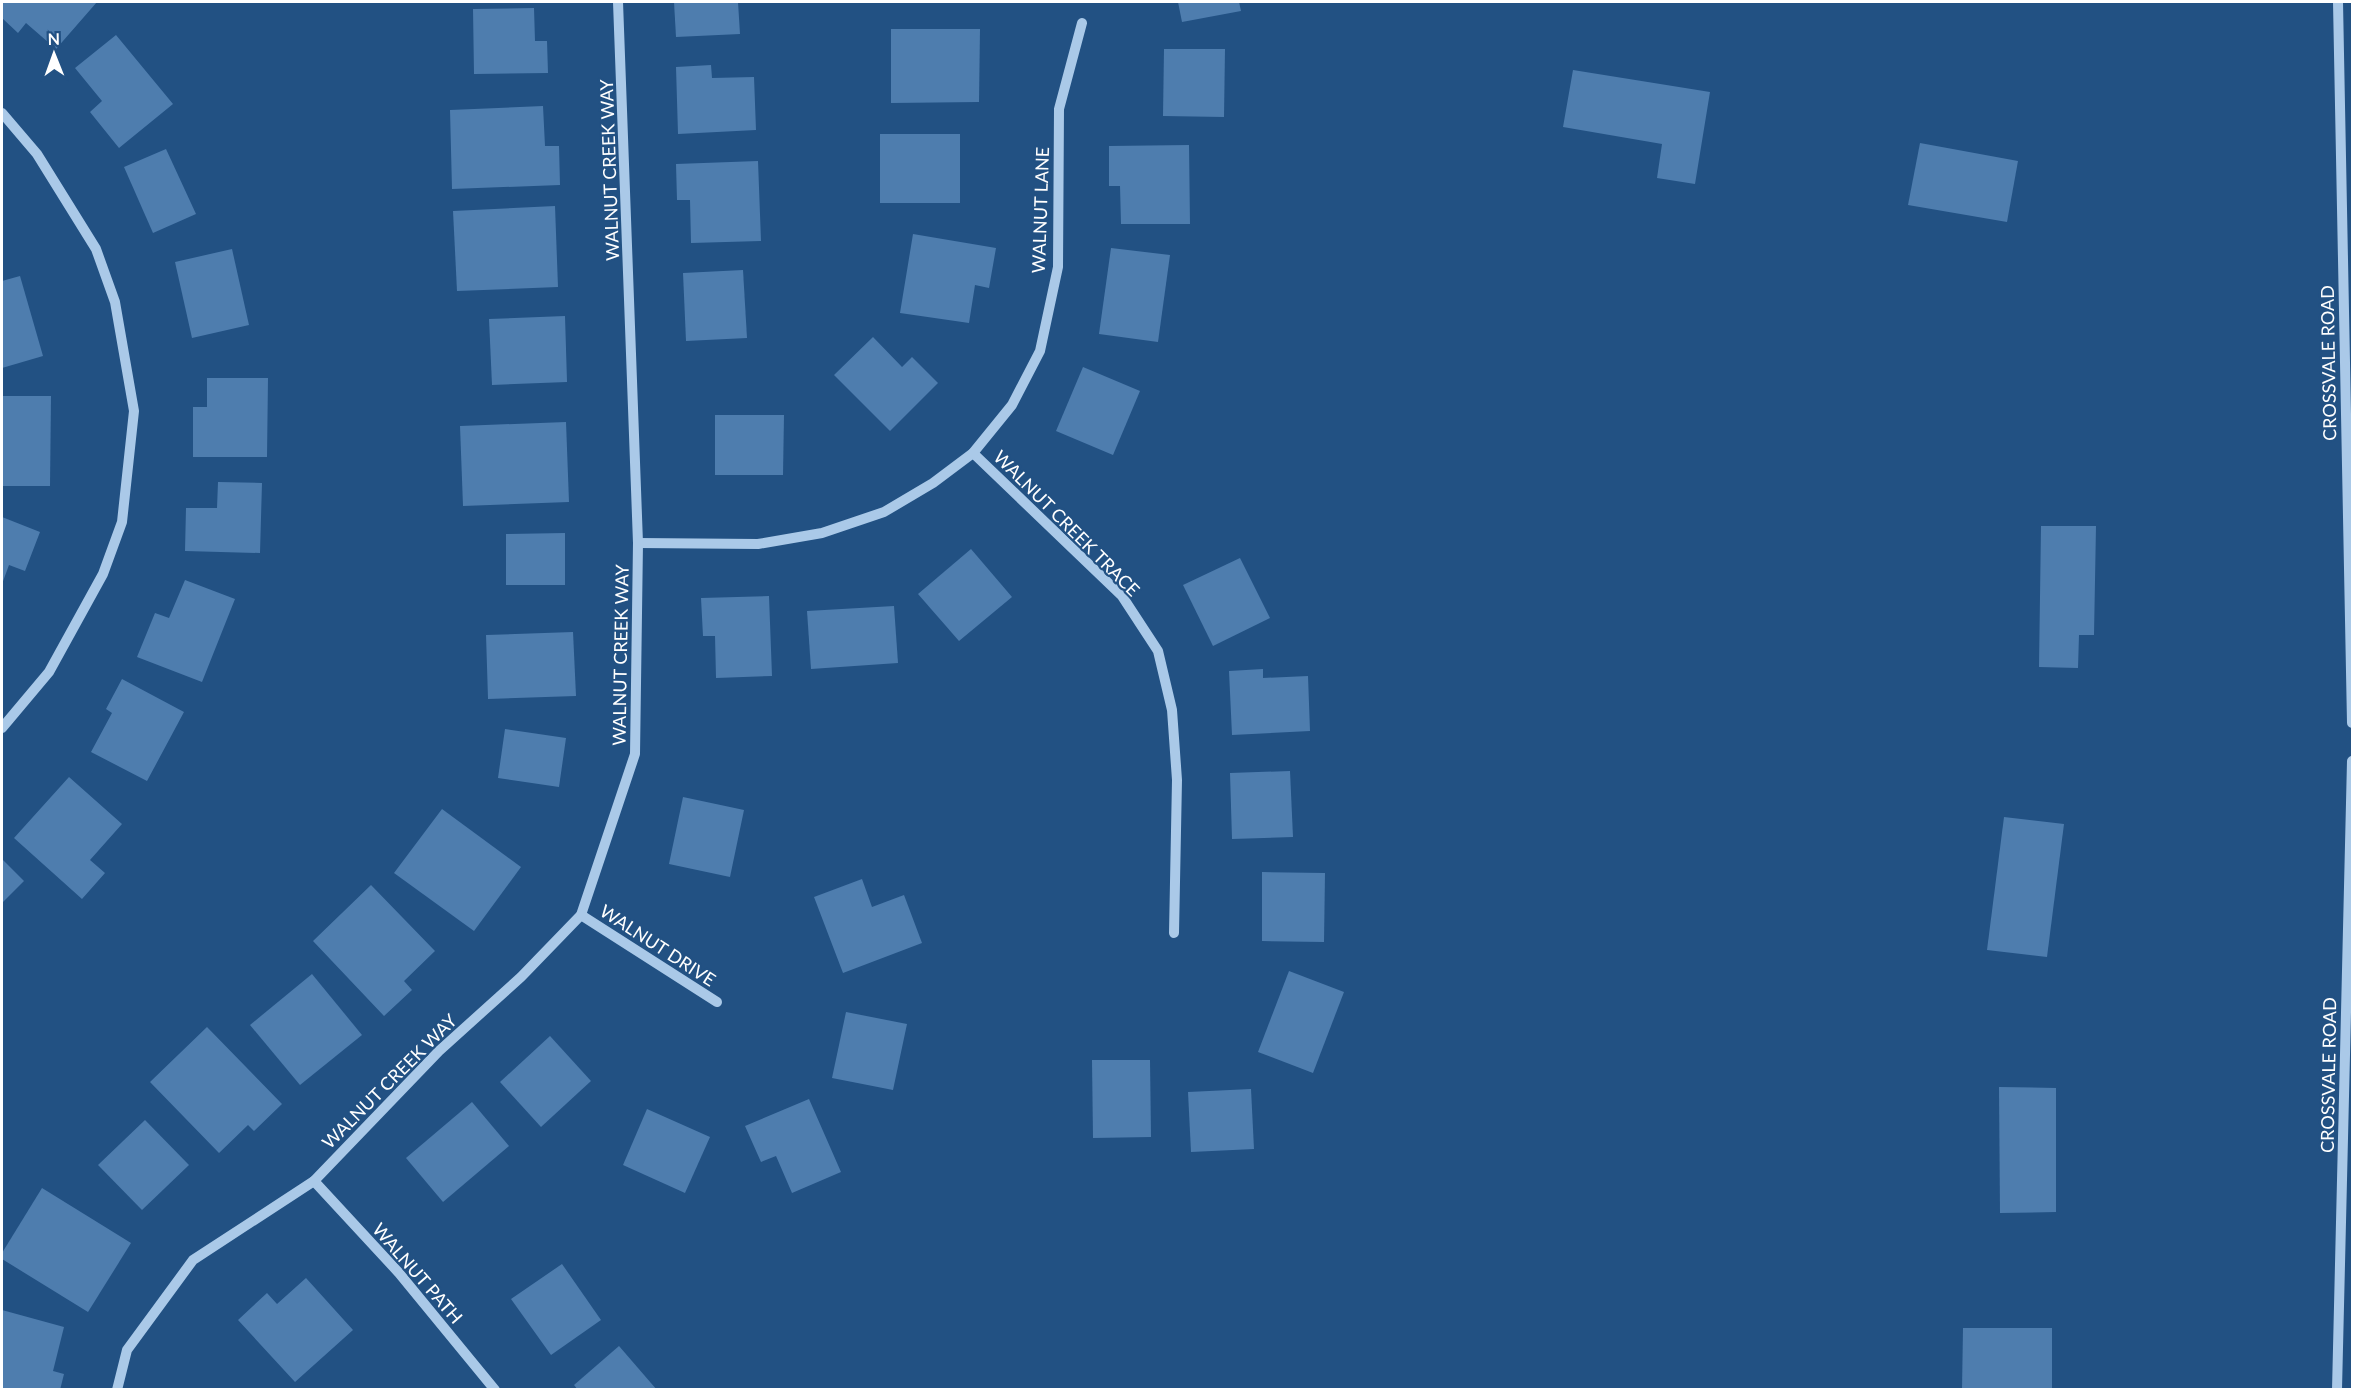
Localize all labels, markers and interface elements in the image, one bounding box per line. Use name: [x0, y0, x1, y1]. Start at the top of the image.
north arrow: [24, 24, 84, 84]
text: N: [47, 29, 60, 48]
street label: WALNUT CREEK WAY: [595, 78, 623, 261]
street label: WALNUT LANE: [1027, 146, 1053, 274]
street label: CROSSVALE ROAD: [2316, 285, 2340, 441]
street label: WALNUT CREEK TRACE: [989, 445, 1145, 601]
street label: WALNUT CREEK WAY: [607, 563, 633, 746]
street label: WALNUT DRIVE: [596, 899, 720, 991]
street label: CROSSVALE ROAD: [2316, 997, 2340, 1153]
street label: WALNUT CREEK WAY: [317, 1009, 461, 1153]
street label: WALNUT PATH: [368, 1218, 468, 1328]

